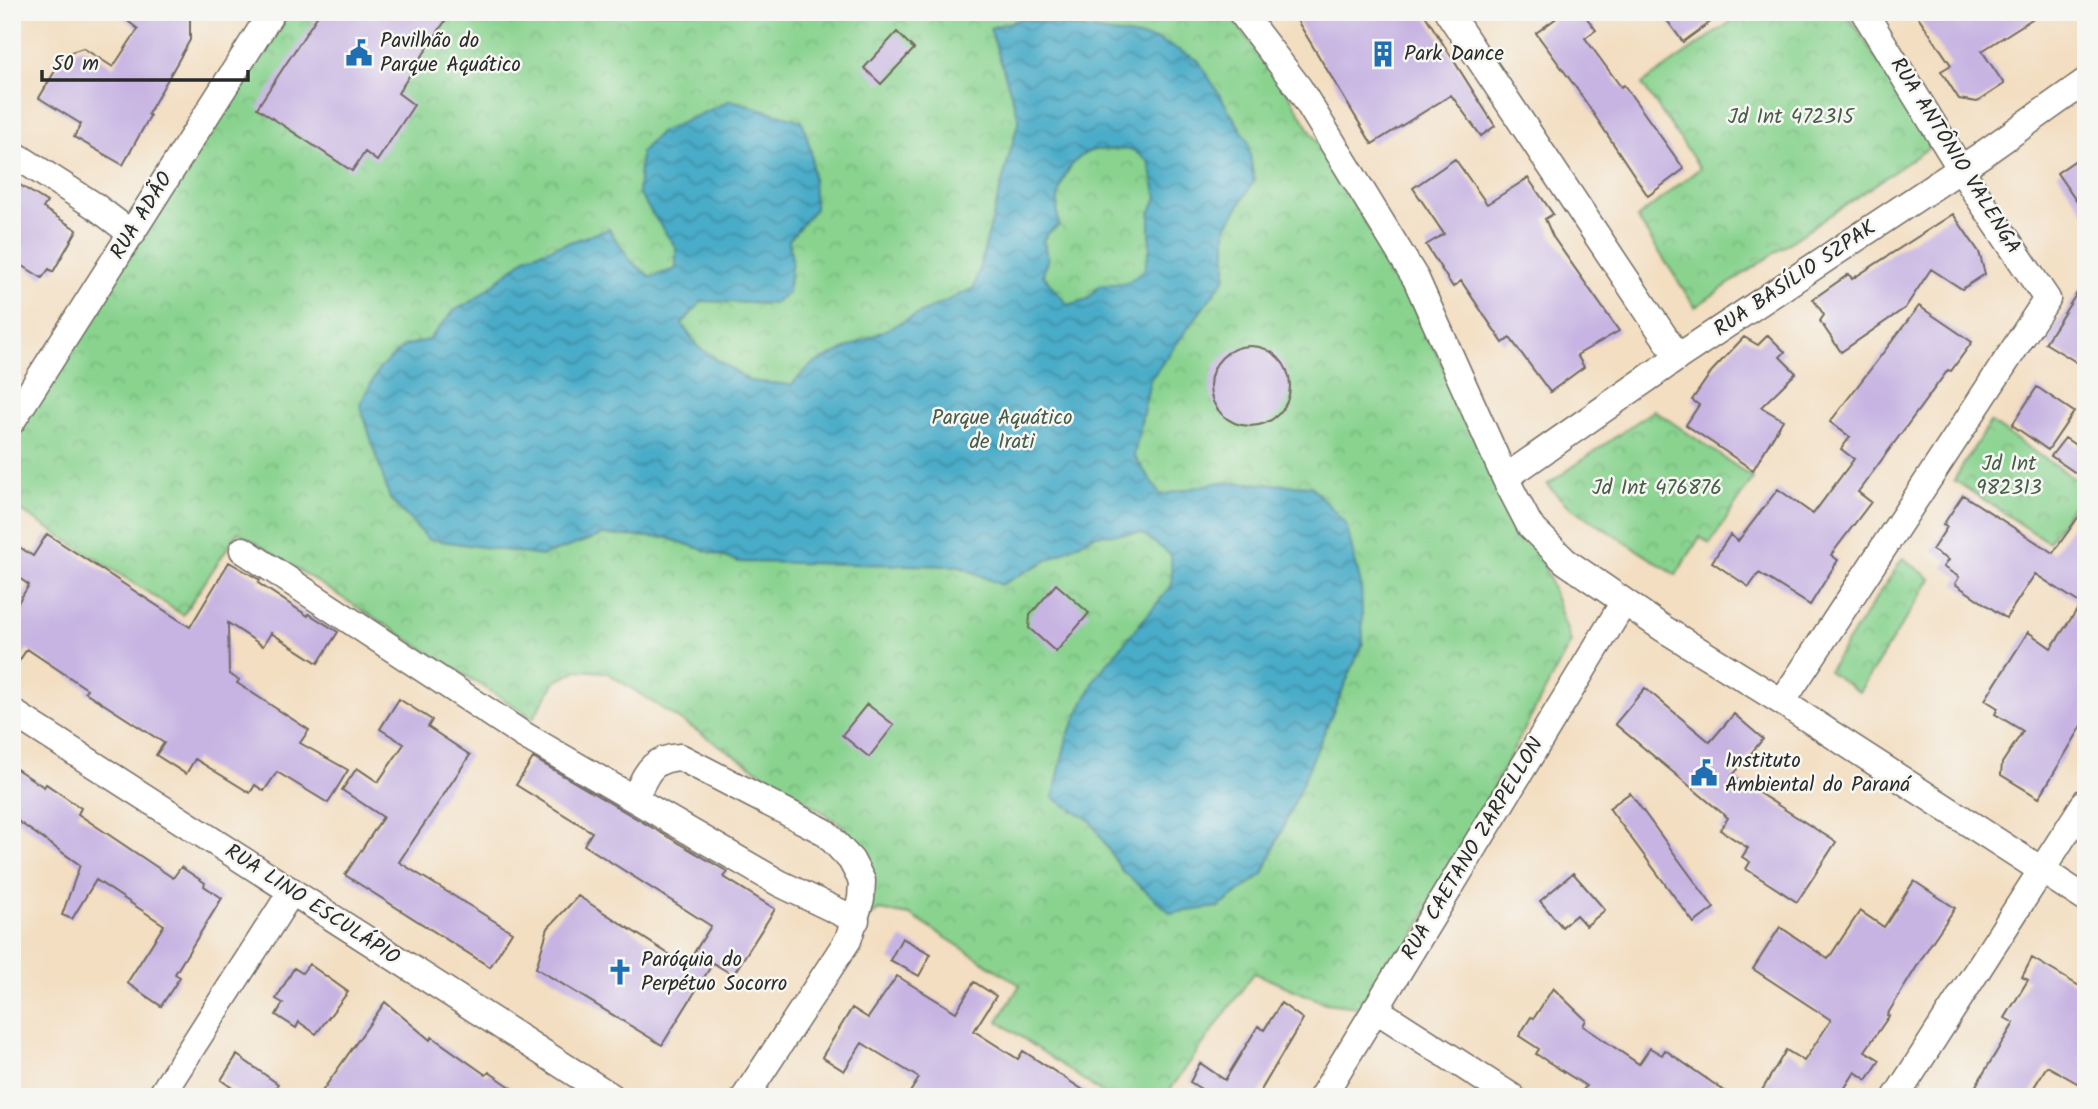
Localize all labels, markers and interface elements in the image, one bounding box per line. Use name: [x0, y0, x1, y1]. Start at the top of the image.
place label: Pavilhão do Parque Aquático: [380, 25, 521, 82]
scale bar: [42, 38, 248, 82]
public building icon: Pavilhão do Parque Aquático: [344, 38, 374, 68]
place label: Park Dance: [1404, 38, 1504, 71]
building icon: Park Dance: [1368, 39, 1398, 69]
text: 50 m: [52, 48, 99, 81]
street label: RUA ANTÔNIO VALENGA: [1881, 51, 2029, 261]
park label: Jd Int 472315: [1728, 101, 1856, 134]
street label: RUA ADÃO: [102, 166, 182, 266]
street label: RUA BASÍLIO SZPAK: [1707, 212, 1883, 346]
park label: Parque Aquático de Irati: [932, 402, 1072, 459]
park label: Jd Int 982313: [1976, 448, 2042, 505]
park label: Jd Int 476876: [1592, 472, 1722, 505]
street label: RUA CAETANO ZARPELLON: [1393, 731, 1553, 967]
place label: Instituto Ambiental do Paraná: [1725, 745, 1912, 802]
public building icon: Instituto Ambiental do Paraná: [1689, 758, 1719, 788]
street label: RUA LINO ESCULÁPIO: [218, 836, 406, 974]
place label: Paróquia do Perpétuo Socorro: [641, 944, 787, 1001]
church icon: Paróquia do Perpétuo Socorro: [605, 957, 635, 987]

